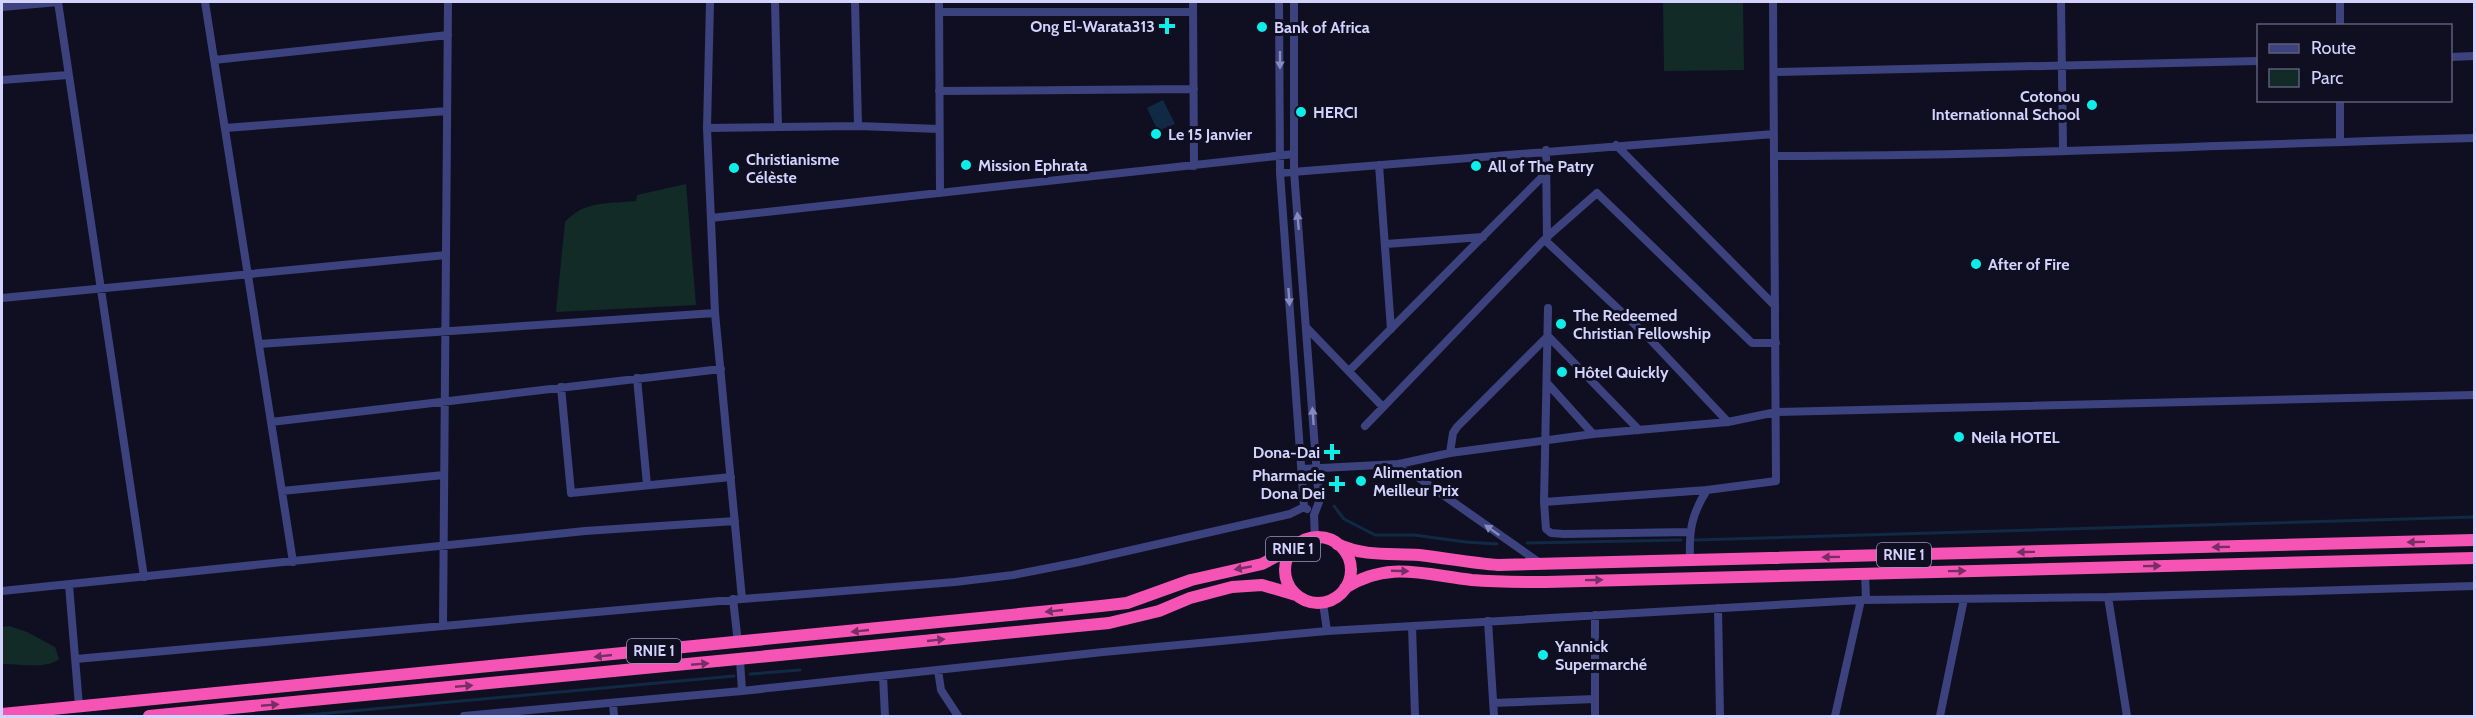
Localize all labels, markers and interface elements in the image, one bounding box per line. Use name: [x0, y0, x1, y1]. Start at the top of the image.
place label: Ong El-Warata313: [1030, 17, 1155, 36]
place label: Bank of Africa: [1274, 18, 1370, 37]
marker: Ong El-Warata313: [1160, 19, 1174, 33]
marker: Bank of Africa: [1255, 20, 1269, 34]
legend: [2257, 24, 2452, 102]
text: Route: [2311, 37, 2356, 59]
one-way arrow: [1275, 50, 1285, 69]
text: Parc: [2311, 67, 2343, 89]
place label: Cotonou Internationnal School: [1931, 87, 2080, 124]
marker: Cotonou Internationnal School: [2085, 98, 2099, 112]
place label: HERCI: [1313, 103, 1358, 122]
marker: HERCI: [1294, 105, 1308, 119]
place label: Le 15 Janvier: [1168, 125, 1253, 144]
marker: Le 15 Janvier: [1149, 127, 1163, 141]
place label: Christianisme Célèste: [746, 150, 839, 187]
place label: Mission Ephrata: [978, 156, 1087, 175]
place label: All of The Patry: [1488, 157, 1594, 176]
marker: Mission Ephrata: [959, 158, 973, 172]
marker: All of The Patry: [1469, 159, 1483, 173]
marker: Christianisme Célèste: [727, 161, 741, 175]
one-way arrow: [1293, 212, 1303, 231]
place label: After of Fire: [1988, 255, 2069, 274]
marker: After of Fire: [1969, 257, 1983, 271]
one-way arrow: [1284, 287, 1294, 306]
place label: The Redeemed Christian Fellowship: [1573, 306, 1711, 343]
marker: The Redeemed Christian Fellowship: [1554, 317, 1568, 331]
place label: Hôtel Quickly: [1574, 363, 1669, 382]
marker: Hôtel Quickly: [1555, 365, 1569, 379]
one-way arrow: [1308, 406, 1318, 425]
place label: Neila HOTEL: [1971, 428, 2060, 447]
marker: Neila HOTEL: [1952, 430, 1966, 444]
place label: Dona-Dai: [1253, 443, 1320, 462]
marker: Dona-Dai: [1325, 445, 1339, 459]
place label: Alimentation Meilleur Prix: [1373, 463, 1462, 500]
place label: Pharmacie Dona Dei: [1252, 466, 1325, 503]
marker: Alimentation Meilleur Prix: [1354, 474, 1368, 488]
marker: Pharmacie Dona Dei: [1330, 477, 1344, 491]
one-way arrow: [1485, 524, 1501, 536]
road number: RNIE 1: [1266, 537, 1320, 561]
one-way arrow: [2407, 537, 2426, 547]
one-way arrow: [2212, 542, 2231, 552]
road number: RNIE 1: [1877, 543, 1931, 567]
one-way arrow: [2017, 547, 2036, 557]
one-way arrow: [1822, 552, 1841, 561]
one-way arrow: [2142, 561, 2161, 571]
one-way arrow: [1233, 564, 1252, 573]
one-way arrow: [1947, 566, 1966, 576]
one-way arrow: [1390, 567, 1409, 576]
one-way arrow: [1584, 576, 1603, 585]
one-way arrow: [1044, 606, 1063, 616]
one-way arrow: [850, 626, 869, 636]
one-way arrow: [926, 635, 945, 645]
place label: Yannick Supermarché: [1554, 637, 1647, 674]
road number: RNIE 1: [627, 639, 681, 663]
marker: Yannick Supermarché: [1536, 648, 1550, 662]
one-way arrow: [593, 651, 612, 661]
one-way arrow: [690, 659, 709, 669]
one-way arrow: [454, 681, 473, 691]
one-way arrow: [260, 700, 279, 710]

